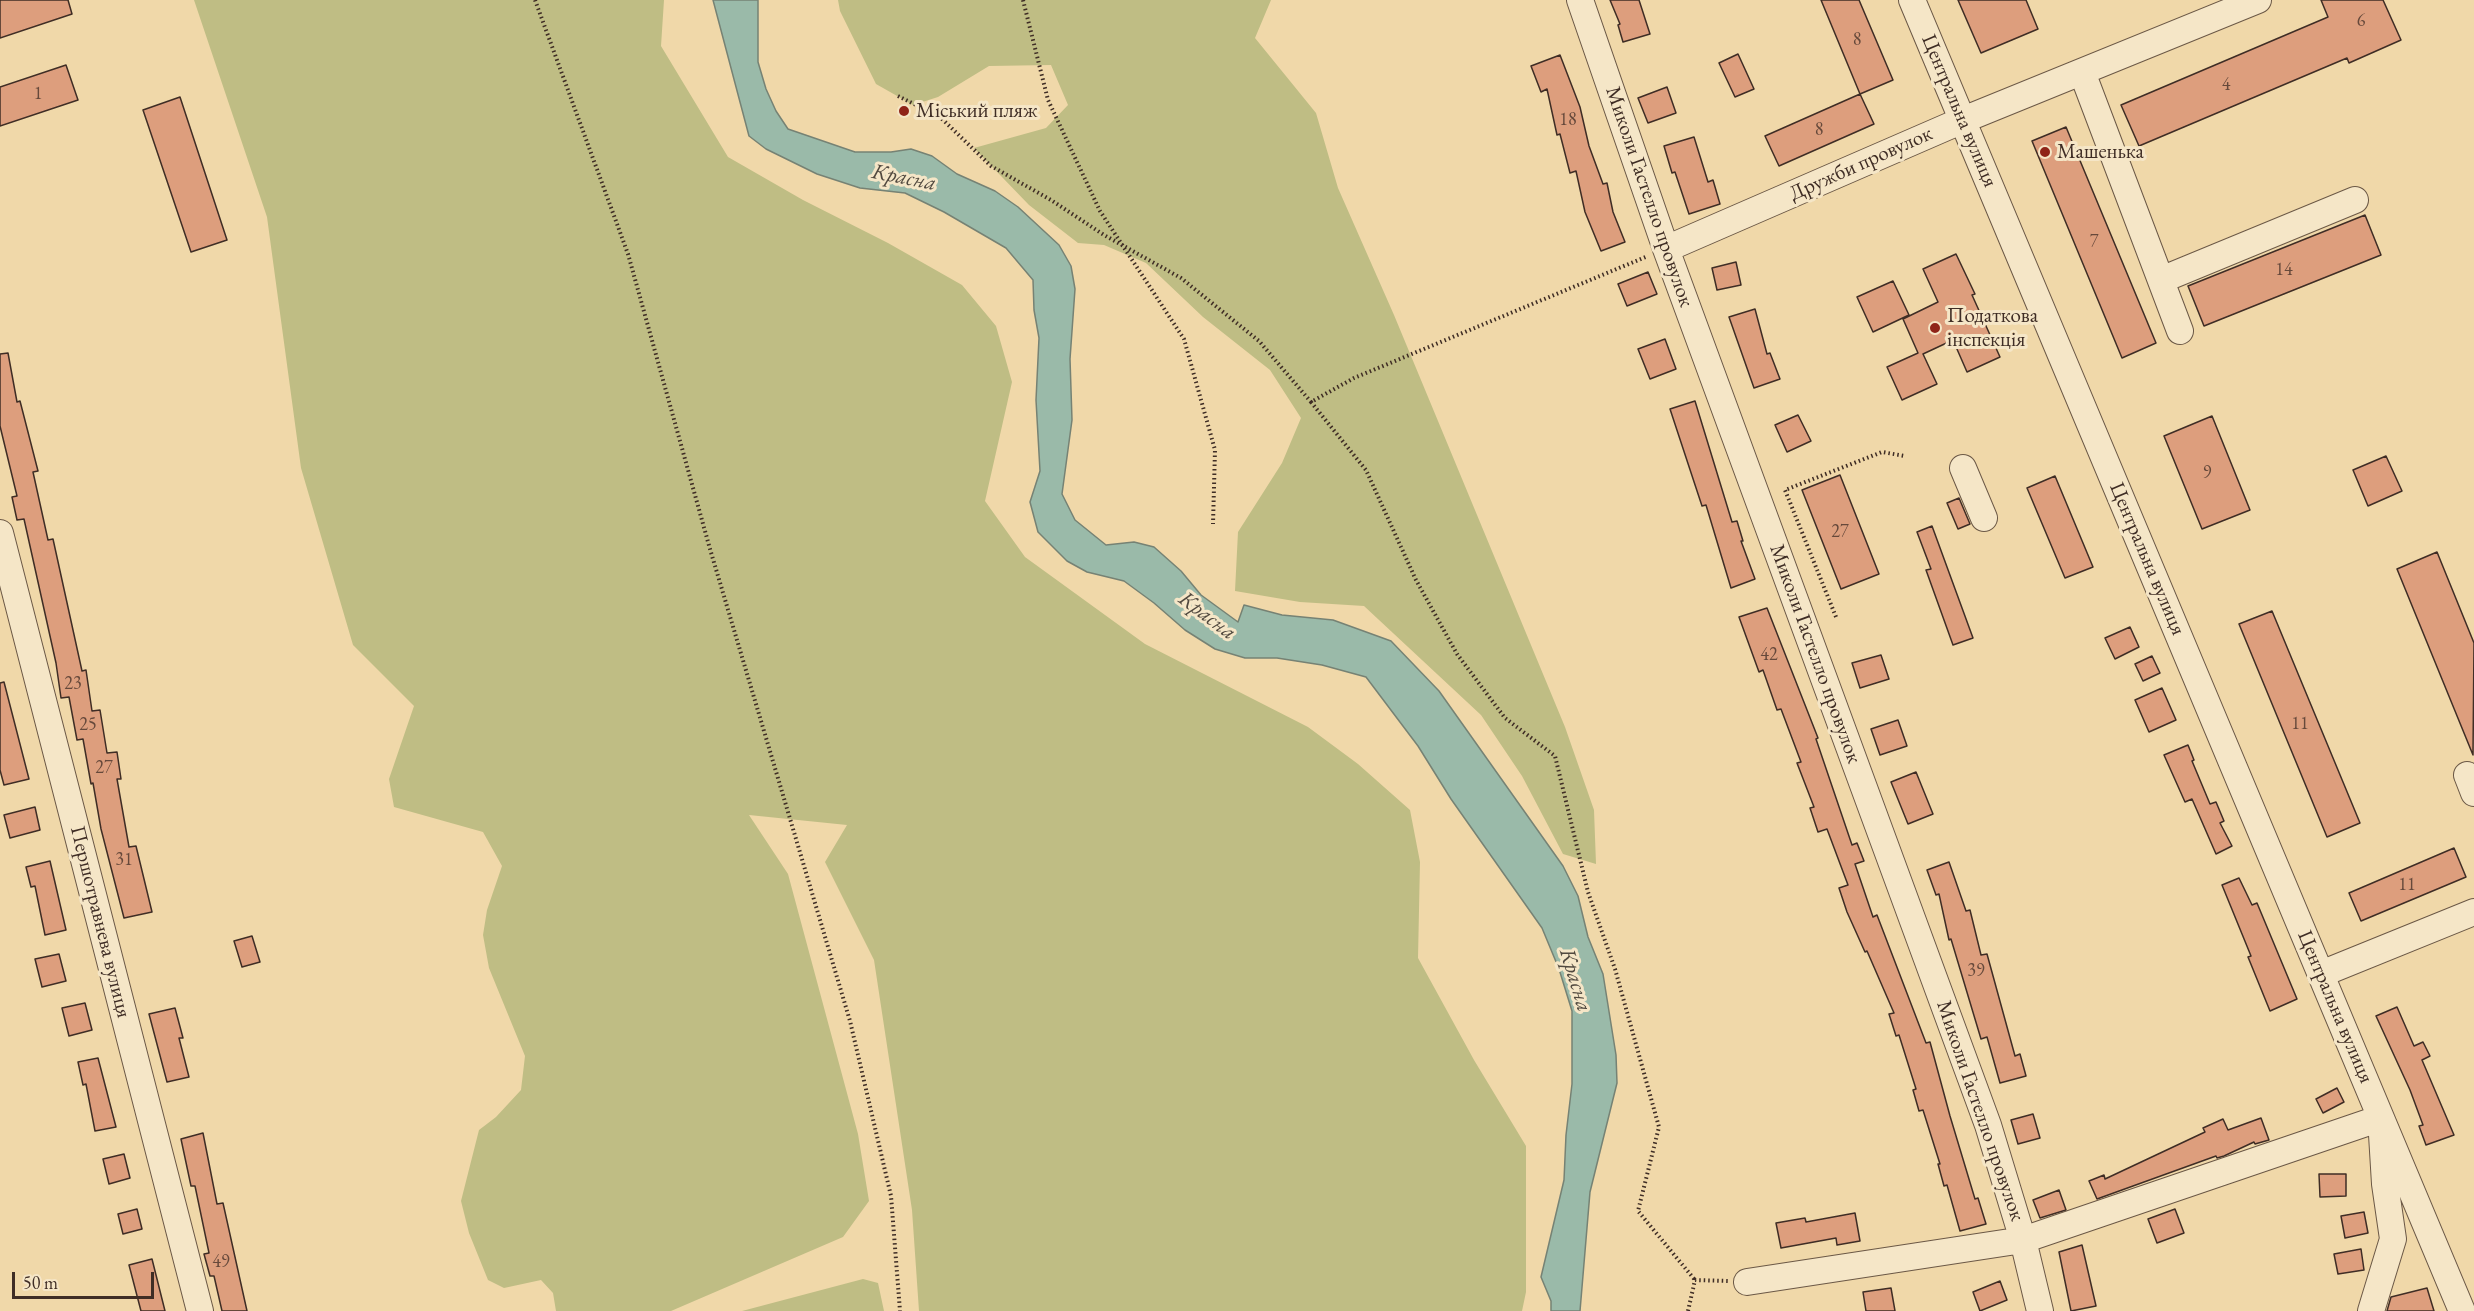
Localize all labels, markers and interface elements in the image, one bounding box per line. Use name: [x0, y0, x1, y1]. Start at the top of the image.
house number: 6: [2357, 10, 2365, 32]
house number: 8: [1853, 29, 1861, 51]
street label: Центральна вулиця: [1915, 31, 2003, 191]
house number: 4: [2222, 74, 2230, 96]
house number: 1: [34, 83, 42, 105]
street label: Миколи Гастелло провулок: [1599, 83, 1699, 311]
place label: Міський пляж: [916, 98, 1038, 124]
marker: Міський пляж: [897, 104, 911, 118]
house number: 18: [1559, 109, 1577, 131]
house number: 8: [1815, 119, 1823, 141]
street label: Дружби провулок: [1786, 121, 1936, 207]
place label: Машенька: [2057, 139, 2144, 165]
marker: Машенька: [2038, 145, 2052, 159]
water label: Красна: [870, 159, 938, 197]
house number: 7: [2090, 231, 2098, 253]
house number: 14: [2275, 259, 2293, 281]
place label: Податкова інспекція: [1947, 303, 2038, 353]
marker: Податкова інспекція: [1928, 321, 1942, 335]
house number: 9: [2203, 462, 2211, 484]
street label: Центральна вулиця: [2103, 479, 2191, 639]
house number: 27: [1831, 521, 1849, 543]
street label: Миколи Гастелло провулок: [1764, 541, 1866, 767]
water label: Красна: [1173, 586, 1241, 646]
house number: 42: [1760, 644, 1778, 666]
house number: 23: [64, 673, 82, 695]
house number: 11: [2291, 713, 2309, 735]
house number: 25: [79, 714, 97, 736]
house number: 27: [95, 757, 113, 779]
street label: Першотравнева вулиця: [64, 823, 136, 1021]
house number: 31: [115, 849, 133, 871]
house number: 11: [2398, 874, 2416, 896]
street label: Центральна вулиця: [2291, 927, 2379, 1087]
water label: Красна: [1553, 945, 1597, 1015]
house number: 39: [1967, 960, 1985, 982]
street label: Миколи Гастелло провулок: [1930, 997, 2030, 1225]
house number: 49: [212, 1251, 230, 1273]
scale bar: [15, 1260, 158, 1298]
text: 50 m: [23, 1271, 58, 1294]

